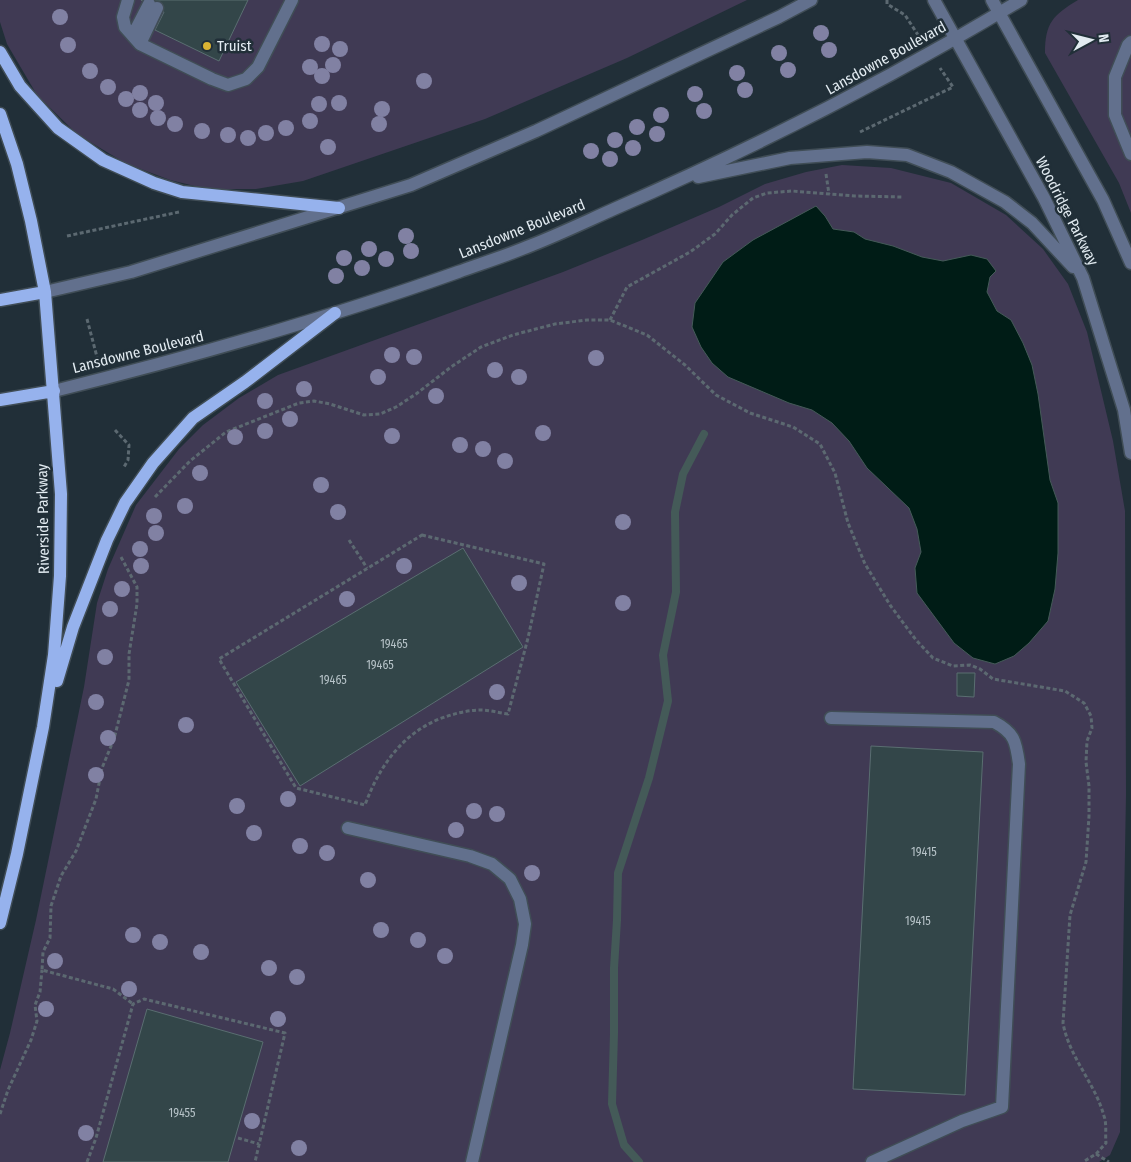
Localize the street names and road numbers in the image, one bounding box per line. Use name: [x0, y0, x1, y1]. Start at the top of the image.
street label: Lansdowne Boulevard: [823, 17, 949, 99]
street label: Woodridge Parkway: [1032, 154, 1102, 269]
street label: Lansdowne Boulevard: [456, 195, 588, 263]
street label: Lansdowne Boulevard: [70, 327, 206, 377]
street label: Riverside Parkway: [33, 463, 53, 574]

